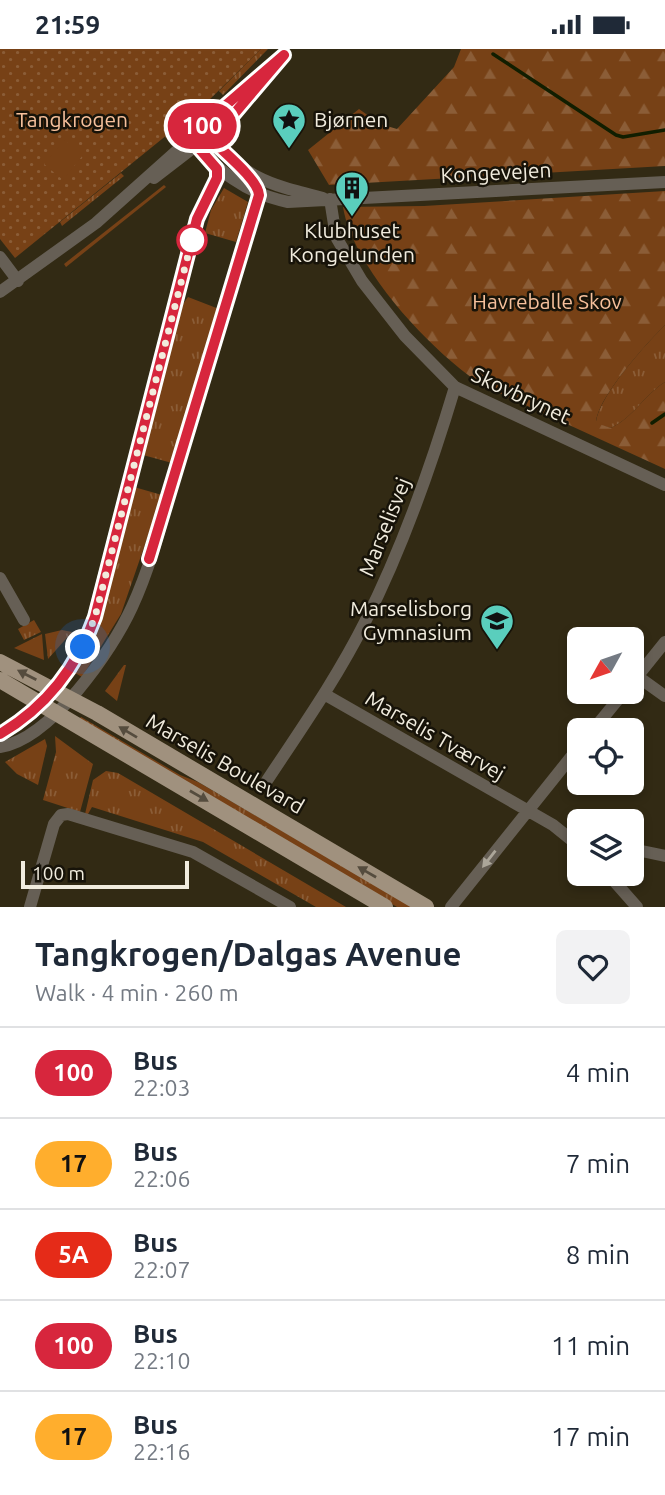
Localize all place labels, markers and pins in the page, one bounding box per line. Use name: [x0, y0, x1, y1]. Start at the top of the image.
place icon: Bjørnen: [270, 101, 308, 150]
place label: Bjørnen: [314, 107, 388, 131]
building icon: Klubhuset Kongelunden: [333, 169, 371, 218]
place label: Klubhuset Kongelunden: [289, 218, 415, 266]
unlabelled marker: [177, 225, 207, 255]
place label: Marselisborg Gymnasium: [350, 596, 472, 644]
school or university icon: Marselisborg Gymnasium: [478, 602, 516, 651]

